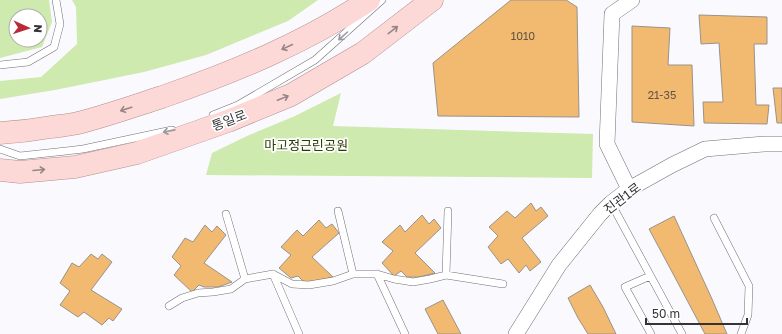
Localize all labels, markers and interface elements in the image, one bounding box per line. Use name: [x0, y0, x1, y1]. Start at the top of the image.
north arrow: [8, 8, 48, 48]
text: N: [32, 24, 45, 33]
one-way arrow: [388, 25, 399, 34]
house number: 1010: [511, 29, 535, 42]
one-way arrow: [338, 31, 348, 41]
one-way arrow: [281, 44, 293, 51]
house number: 21-35: [648, 88, 676, 101]
one-way arrow: [277, 94, 289, 102]
one-way arrow: [120, 106, 133, 113]
street label: 통일로: [209, 106, 249, 134]
one-way arrow: [163, 127, 176, 135]
park label: 마고정근린공원: [264, 137, 348, 153]
one-way arrow: [32, 166, 45, 174]
street label: 진관1로: [600, 179, 644, 217]
scale bar: [646, 300, 747, 326]
text: 50 m: [652, 306, 680, 321]

